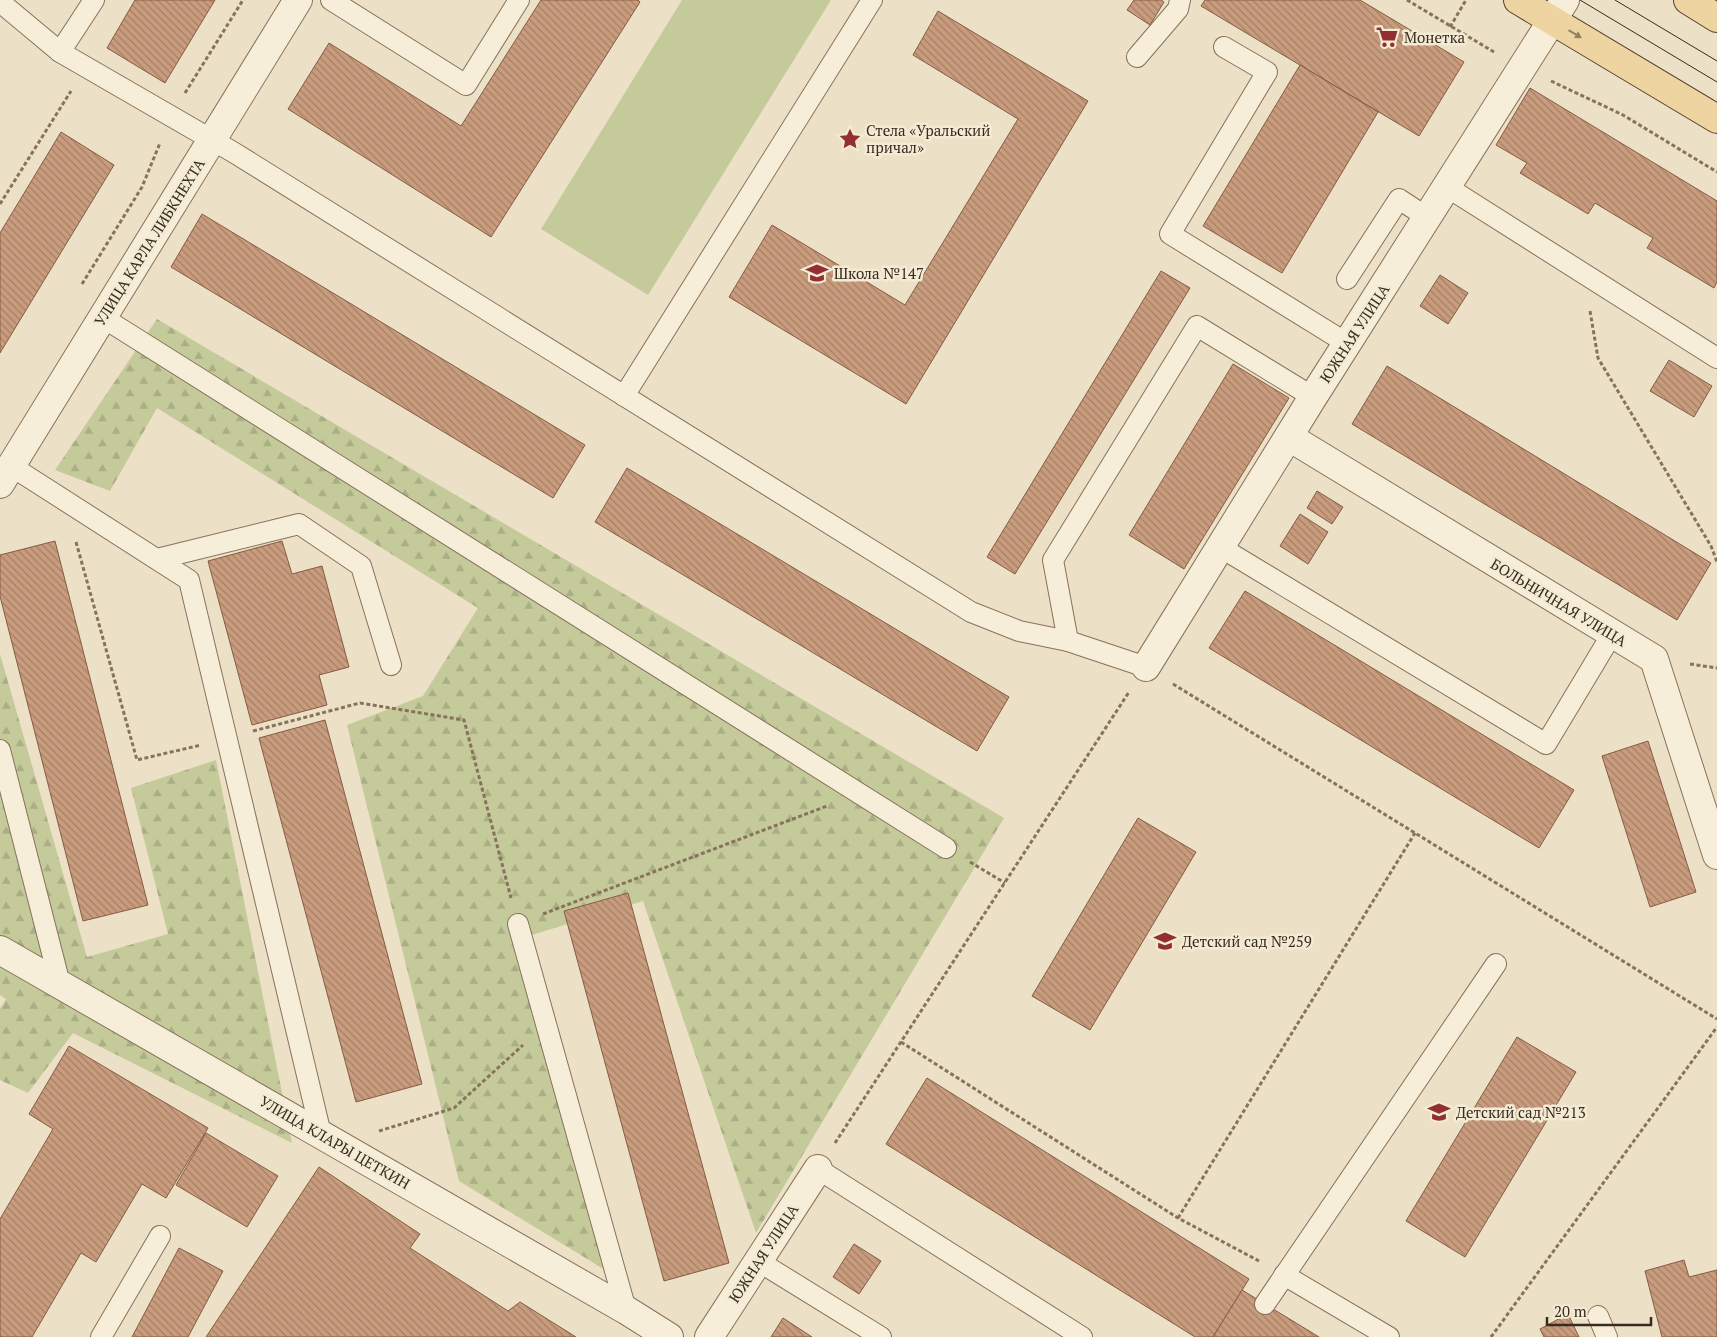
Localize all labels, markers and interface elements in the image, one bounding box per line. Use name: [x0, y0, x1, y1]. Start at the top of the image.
supermarket icon: Монетка: [1374, 24, 1400, 50]
place label: Монетка: [1404, 27, 1466, 47]
one-way arrow: [1568, 30, 1581, 39]
place label: Стела «Уральский причал»: [866, 120, 990, 157]
place icon: Стела «Уральский причал»: [837, 126, 863, 152]
street label: УЛИЦА КАРЛА ЛИБКНЕХТА: [89, 154, 209, 329]
school or university icon: Школа №147: [804, 260, 830, 286]
place label: Школа №147: [834, 263, 924, 283]
street label: ЮЖНАЯ УЛИЦА: [1315, 279, 1394, 386]
street label: БОЛЬНИЧНАЯ УЛИЦА: [1487, 553, 1631, 651]
school or university icon: Детский сад №259: [1152, 928, 1178, 954]
place label: Детский сад №259: [1182, 931, 1312, 951]
street label: УЛИЦА КЛАРЫ ЦЕТКИН: [256, 1091, 414, 1193]
school or university icon: Детский сад №213: [1426, 1099, 1452, 1125]
place label: Детский сад №213: [1456, 1102, 1586, 1122]
street label: ЮЖНАЯ УЛИЦА: [724, 1199, 803, 1306]
scale bar: [1547, 1294, 1651, 1326]
text: 20 m: [1554, 1301, 1587, 1321]

